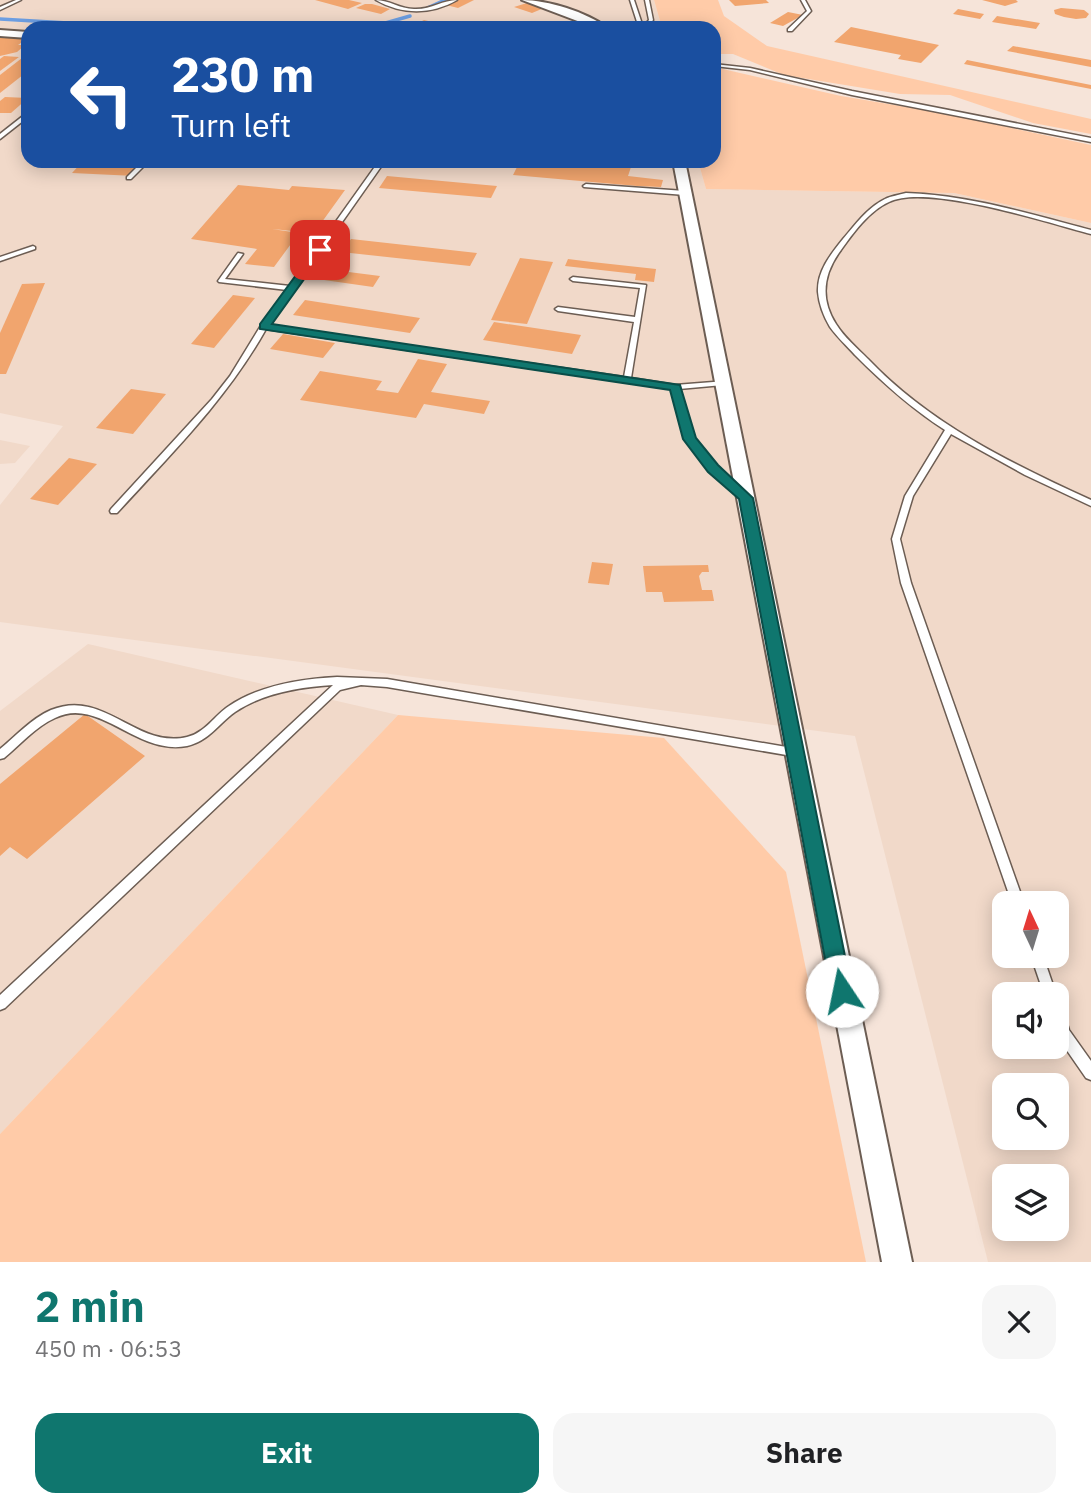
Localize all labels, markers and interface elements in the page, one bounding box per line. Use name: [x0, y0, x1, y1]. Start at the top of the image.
text: 230 m: [171, 42, 315, 105]
icon: left: [56, 49, 147, 140]
text: Turn left: [171, 104, 291, 146]
pin: [290, 220, 350, 280]
icon: arrive: [301, 231, 339, 269]
north arrow: [992, 891, 1069, 968]
map controls: [992, 891, 1069, 1241]
position arrow: [805, 954, 879, 1028]
button: sound: [992, 982, 1069, 1059]
button: search: [992, 1073, 1069, 1150]
button: layers: [992, 1164, 1069, 1241]
text: 2 min: [35, 1279, 145, 1334]
button: close: [982, 1285, 1056, 1359]
text: 450 m · 06:53: [35, 1333, 182, 1363]
button: Exit: [35, 1413, 539, 1493]
button: Share: [553, 1413, 1056, 1493]

